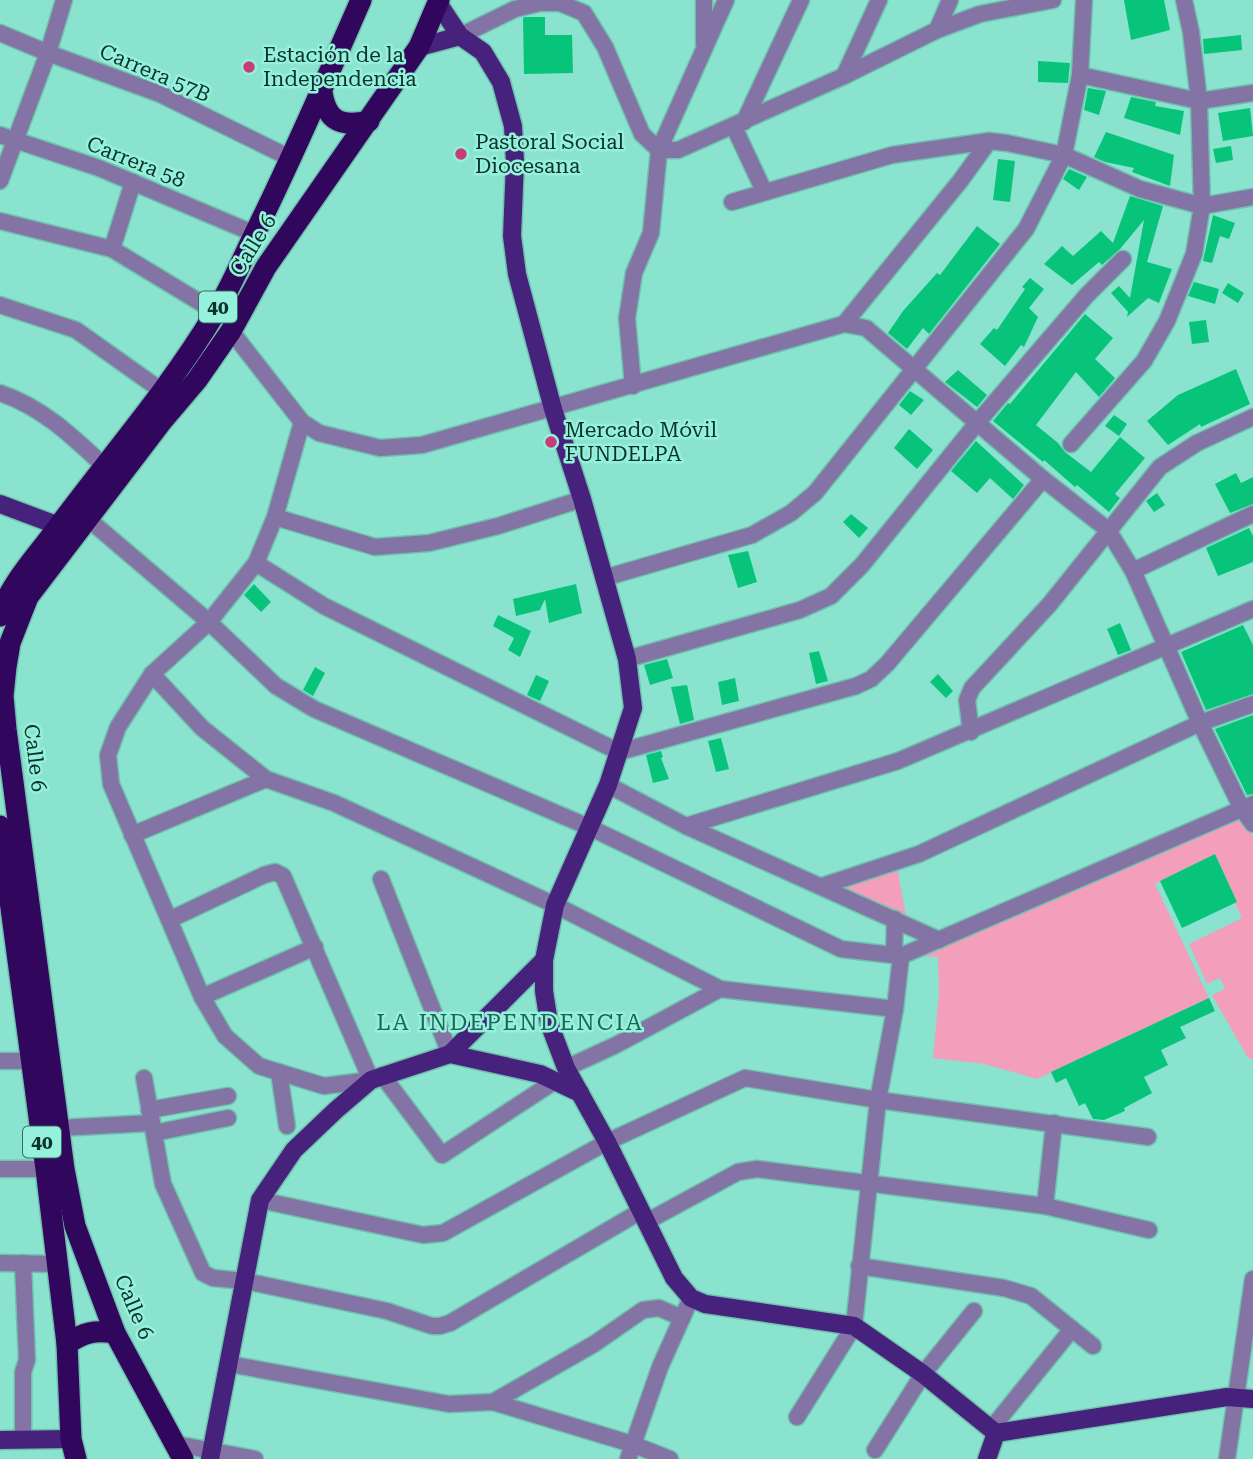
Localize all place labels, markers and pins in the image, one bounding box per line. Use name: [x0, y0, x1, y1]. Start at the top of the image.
place label: Estación de la Independencia: [263, 43, 417, 91]
marker: Estación de la Independencia: [241, 59, 257, 75]
place label: Pastoral Social Diocesana: [475, 130, 625, 178]
marker: Pastoral Social Diocesana: [453, 146, 469, 162]
place label: Mercado Móvil FUNDELPA: [565, 418, 717, 466]
marker: Mercado Móvil FUNDELPA: [543, 434, 559, 450]

